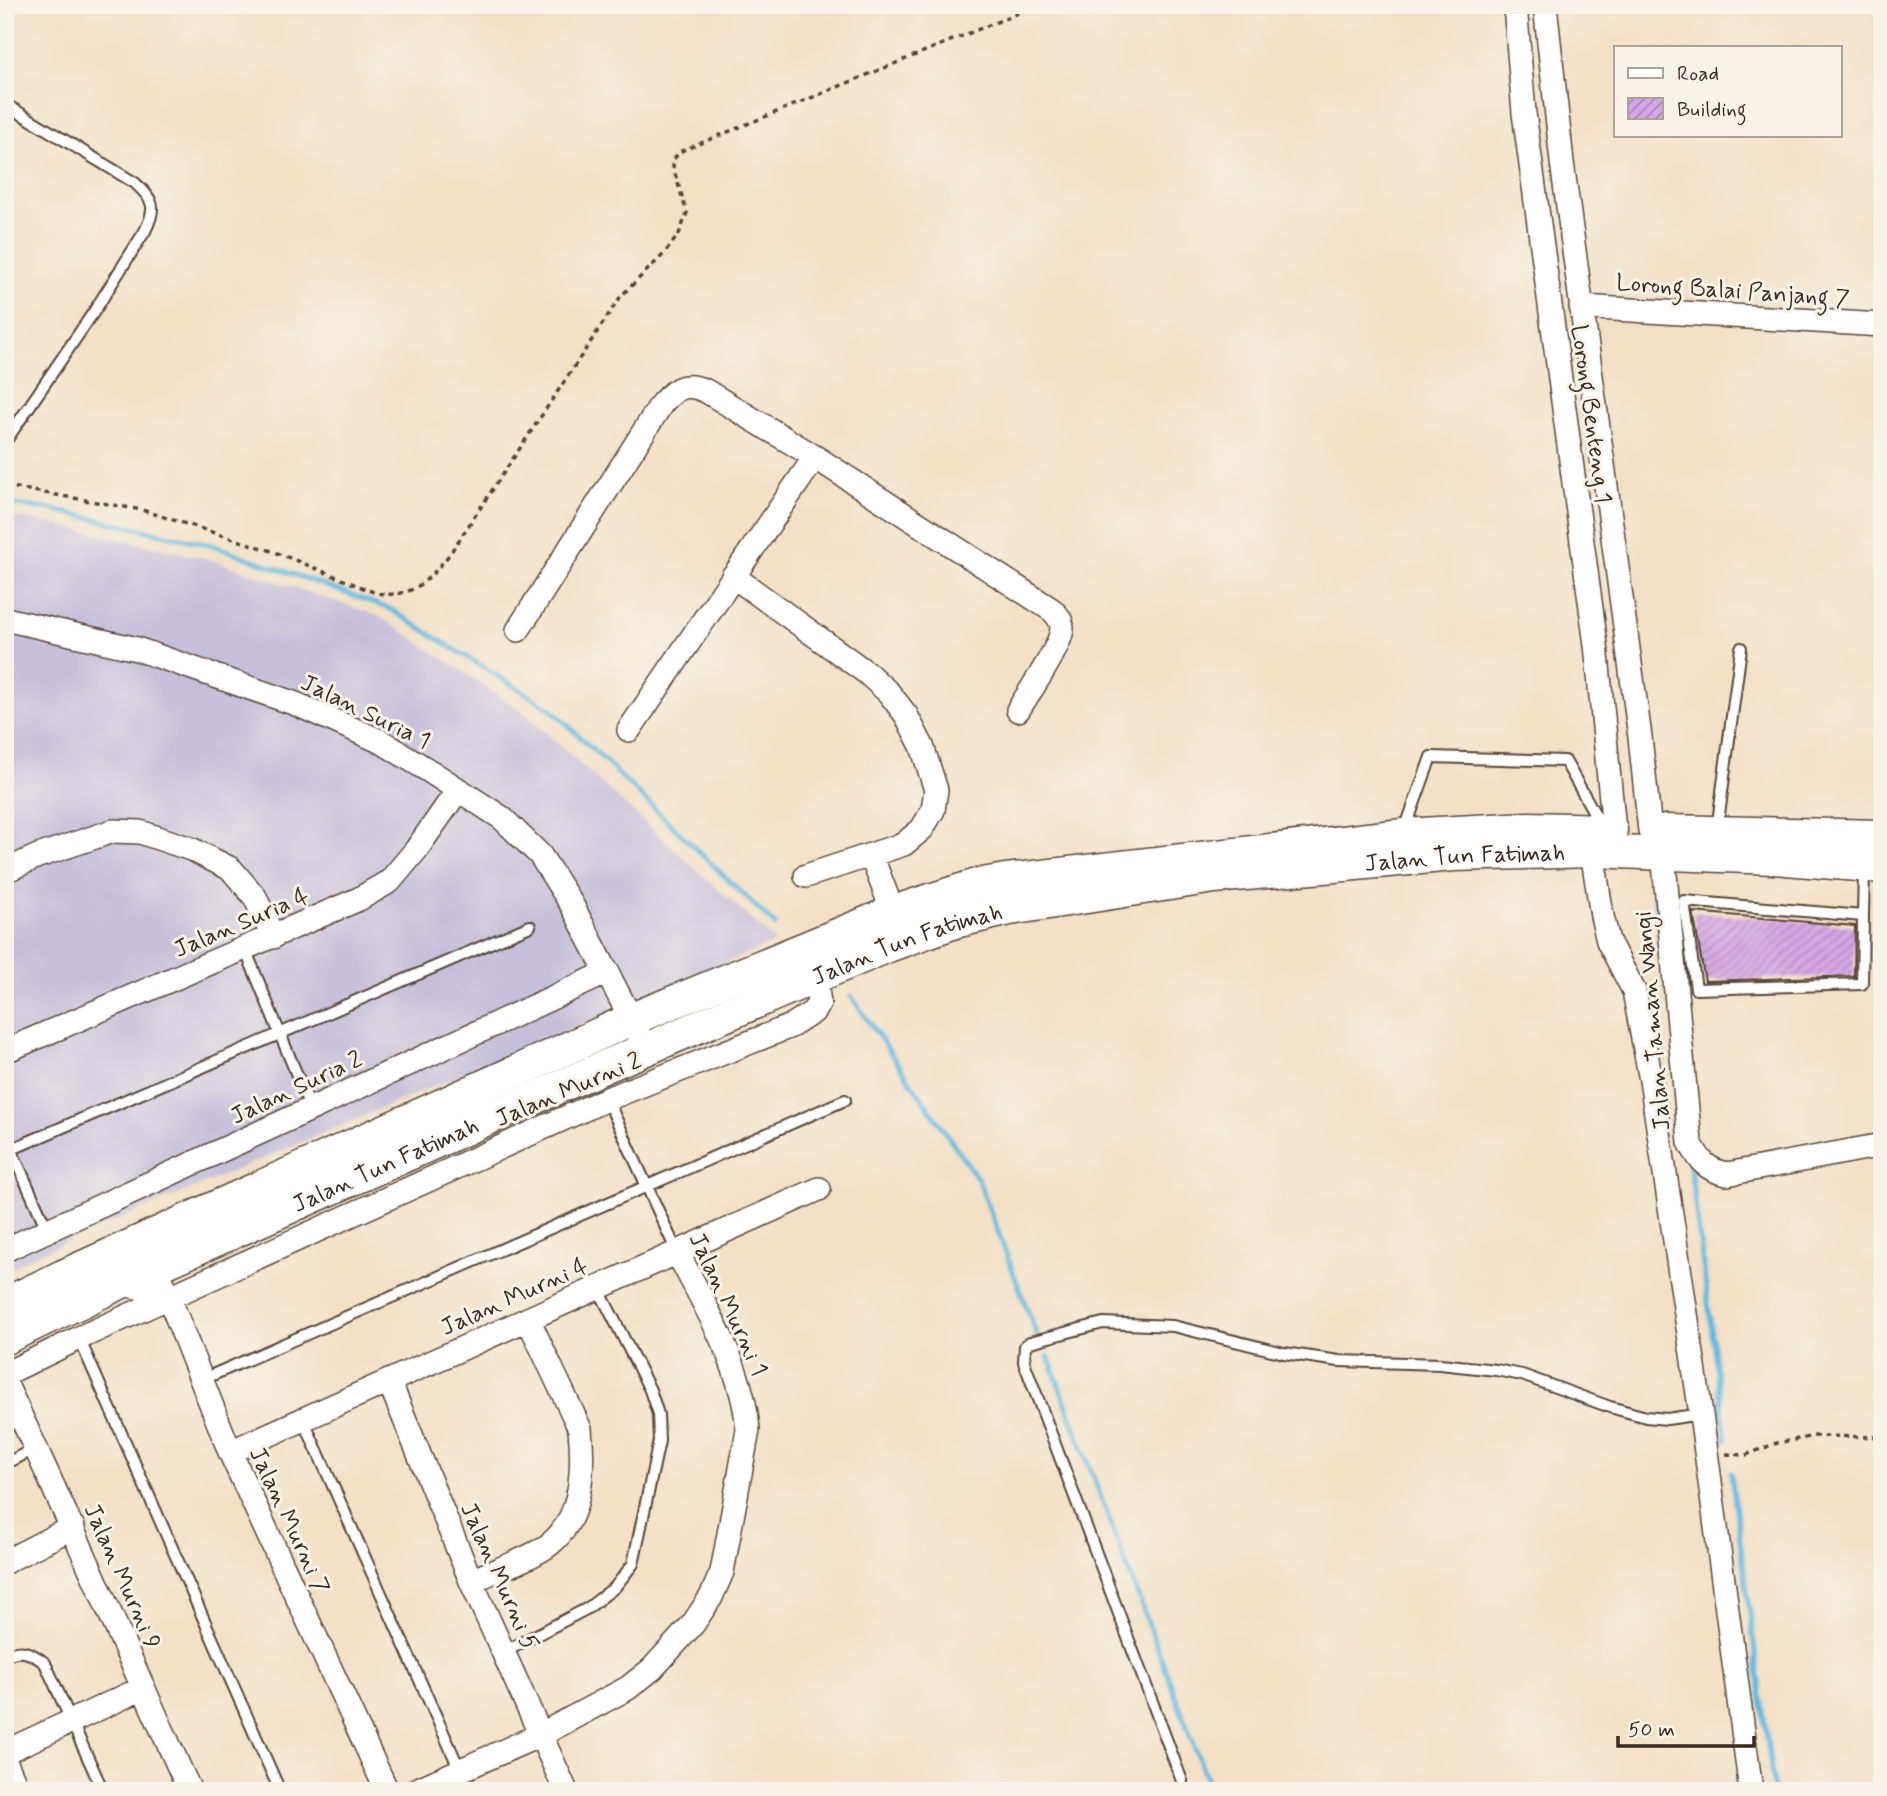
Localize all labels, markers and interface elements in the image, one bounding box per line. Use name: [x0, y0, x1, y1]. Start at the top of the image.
legend: [1614, 46, 1842, 136]
text: Road: [1677, 60, 1719, 88]
text: Building: [1677, 96, 1747, 126]
street label: Lorong Balai Panjang 7: [1615, 268, 1851, 318]
street label: Lorong Benteng 1: [1560, 323, 1618, 506]
street label: Jalan Suria 1: [295, 668, 435, 757]
street label: Jalan Tun Fatimah: [1363, 838, 1565, 880]
street label: Jalan Suria 4: [169, 881, 314, 966]
street label: Jalan Tun Fatimah: [807, 897, 1006, 994]
street label: Jalan Taman Wangi: [1628, 910, 1681, 1132]
street label: Jalan Suria 2: [226, 1044, 368, 1132]
street label: Jalan Murni 2: [491, 1046, 647, 1135]
street label: Jalan Tun Fatimah: [288, 1111, 484, 1221]
street label: Jalan Murni 1: [681, 1228, 774, 1381]
street label: Jalan Murni 4: [436, 1251, 593, 1344]
street label: Jalan Murni 7: [241, 1442, 336, 1599]
street label: Jalan Murni 5: [452, 1498, 545, 1655]
street label: Jalan Murni 9: [76, 1499, 167, 1654]
scale bar: [1618, 1705, 1754, 1749]
text: 50 m: [1628, 1716, 1675, 1744]

